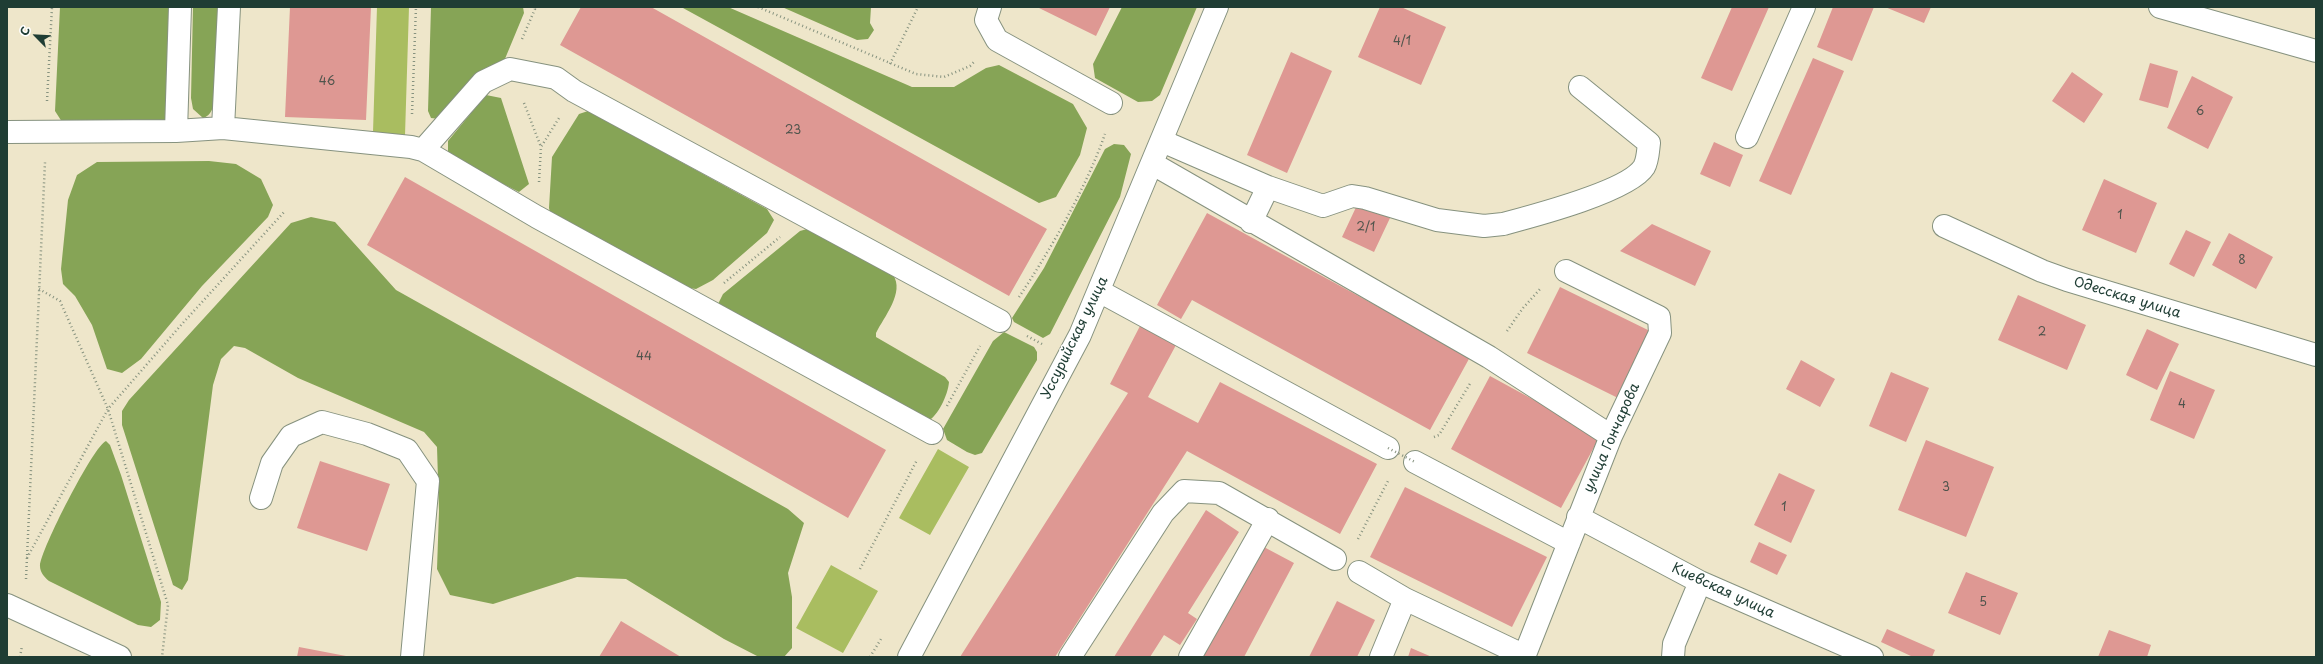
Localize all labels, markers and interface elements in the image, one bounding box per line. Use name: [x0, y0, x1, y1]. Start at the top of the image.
north arrow: [16, 16, 56, 56]
text: С: [15, 24, 34, 38]
house number: 4/1: [1393, 35, 1411, 49]
house number: 46: [319, 75, 335, 89]
house number: 6: [2196, 105, 2204, 119]
house number: 23: [785, 124, 801, 138]
house number: 1: [2117, 209, 2123, 223]
house number: 2/1: [1357, 221, 1375, 235]
house number: 8: [2238, 254, 2246, 268]
street label: Уссурийская улица: [1038, 274, 1112, 402]
street label: Одесская улица: [2071, 274, 2183, 322]
house number: 2: [2038, 326, 2046, 340]
house number: 44: [636, 350, 652, 364]
street label: улица Гончарова: [1580, 381, 1644, 495]
house number: 4: [2178, 398, 2186, 412]
house number: 3: [1942, 481, 1950, 495]
house number: 1: [1781, 501, 1787, 515]
street label: Киевская улица: [1669, 560, 1777, 622]
house number: 5: [1979, 596, 1987, 610]

